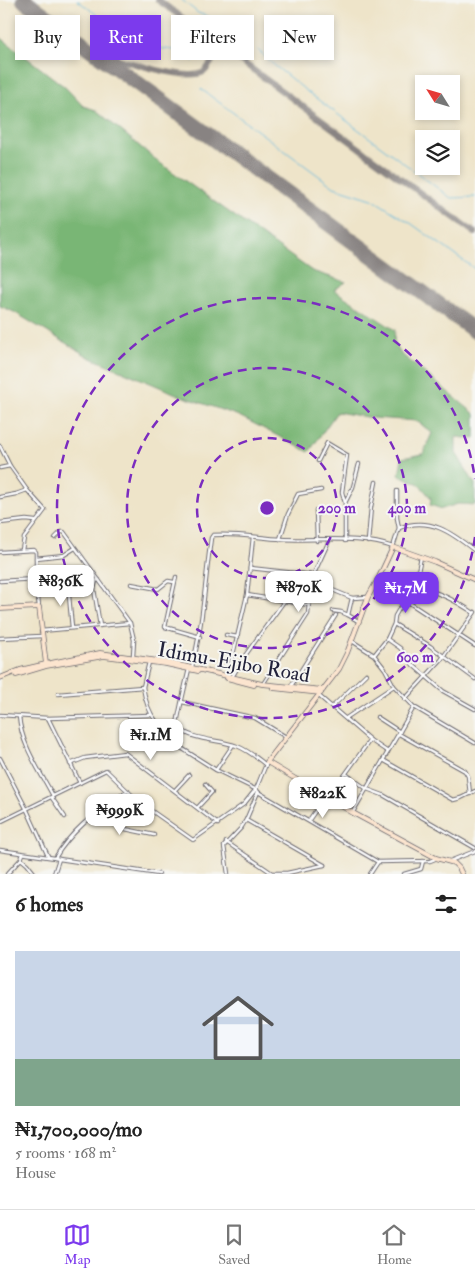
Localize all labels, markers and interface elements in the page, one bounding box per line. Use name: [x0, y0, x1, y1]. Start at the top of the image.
chip: Buy: [15, 15, 80, 60]
chip: Rent: [90, 15, 161, 60]
chip: Filters: [171, 15, 254, 60]
chip: New: [264, 15, 334, 60]
north arrow: [415, 75, 460, 120]
map controls: [415, 75, 460, 175]
button: layers: [415, 130, 460, 175]
centre of rings: [258, 499, 276, 517]
text: 200 m: [318, 499, 356, 518]
text: 400 m: [387, 499, 426, 518]
pin: ₦836K: [26, 564, 96, 607]
pin: ₦870K: [264, 570, 334, 613]
text: ₦836K: [39, 571, 83, 591]
pin: ₦1.7M: [371, 572, 441, 614]
text: ₦870K: [276, 577, 322, 597]
text: ₦1.7M: [385, 578, 427, 598]
street label: Idimu-Ejibo Road: [156, 636, 313, 689]
text: 600 m: [396, 648, 434, 667]
pin: ₦1.1M: [116, 718, 186, 761]
text: ₦1.1M: [130, 725, 172, 745]
pin: ₦822K: [288, 776, 358, 819]
text: ₦822K: [300, 783, 346, 803]
pin: ₦999K: [85, 794, 155, 836]
text: ₦999K: [96, 800, 144, 820]
icon: filters: [432, 890, 460, 918]
text: 6 homes: [15, 891, 83, 918]
icon: home: [193, 983, 283, 1073]
text: ₦1,700,000/mo: [15, 1116, 142, 1143]
text: 5 rooms · 168 m²: [15, 1143, 116, 1163]
text: House: [15, 1163, 56, 1183]
tab: Map: [63, 1221, 91, 1268]
tab: Saved: [218, 1221, 250, 1268]
tab: Home: [377, 1221, 412, 1268]

